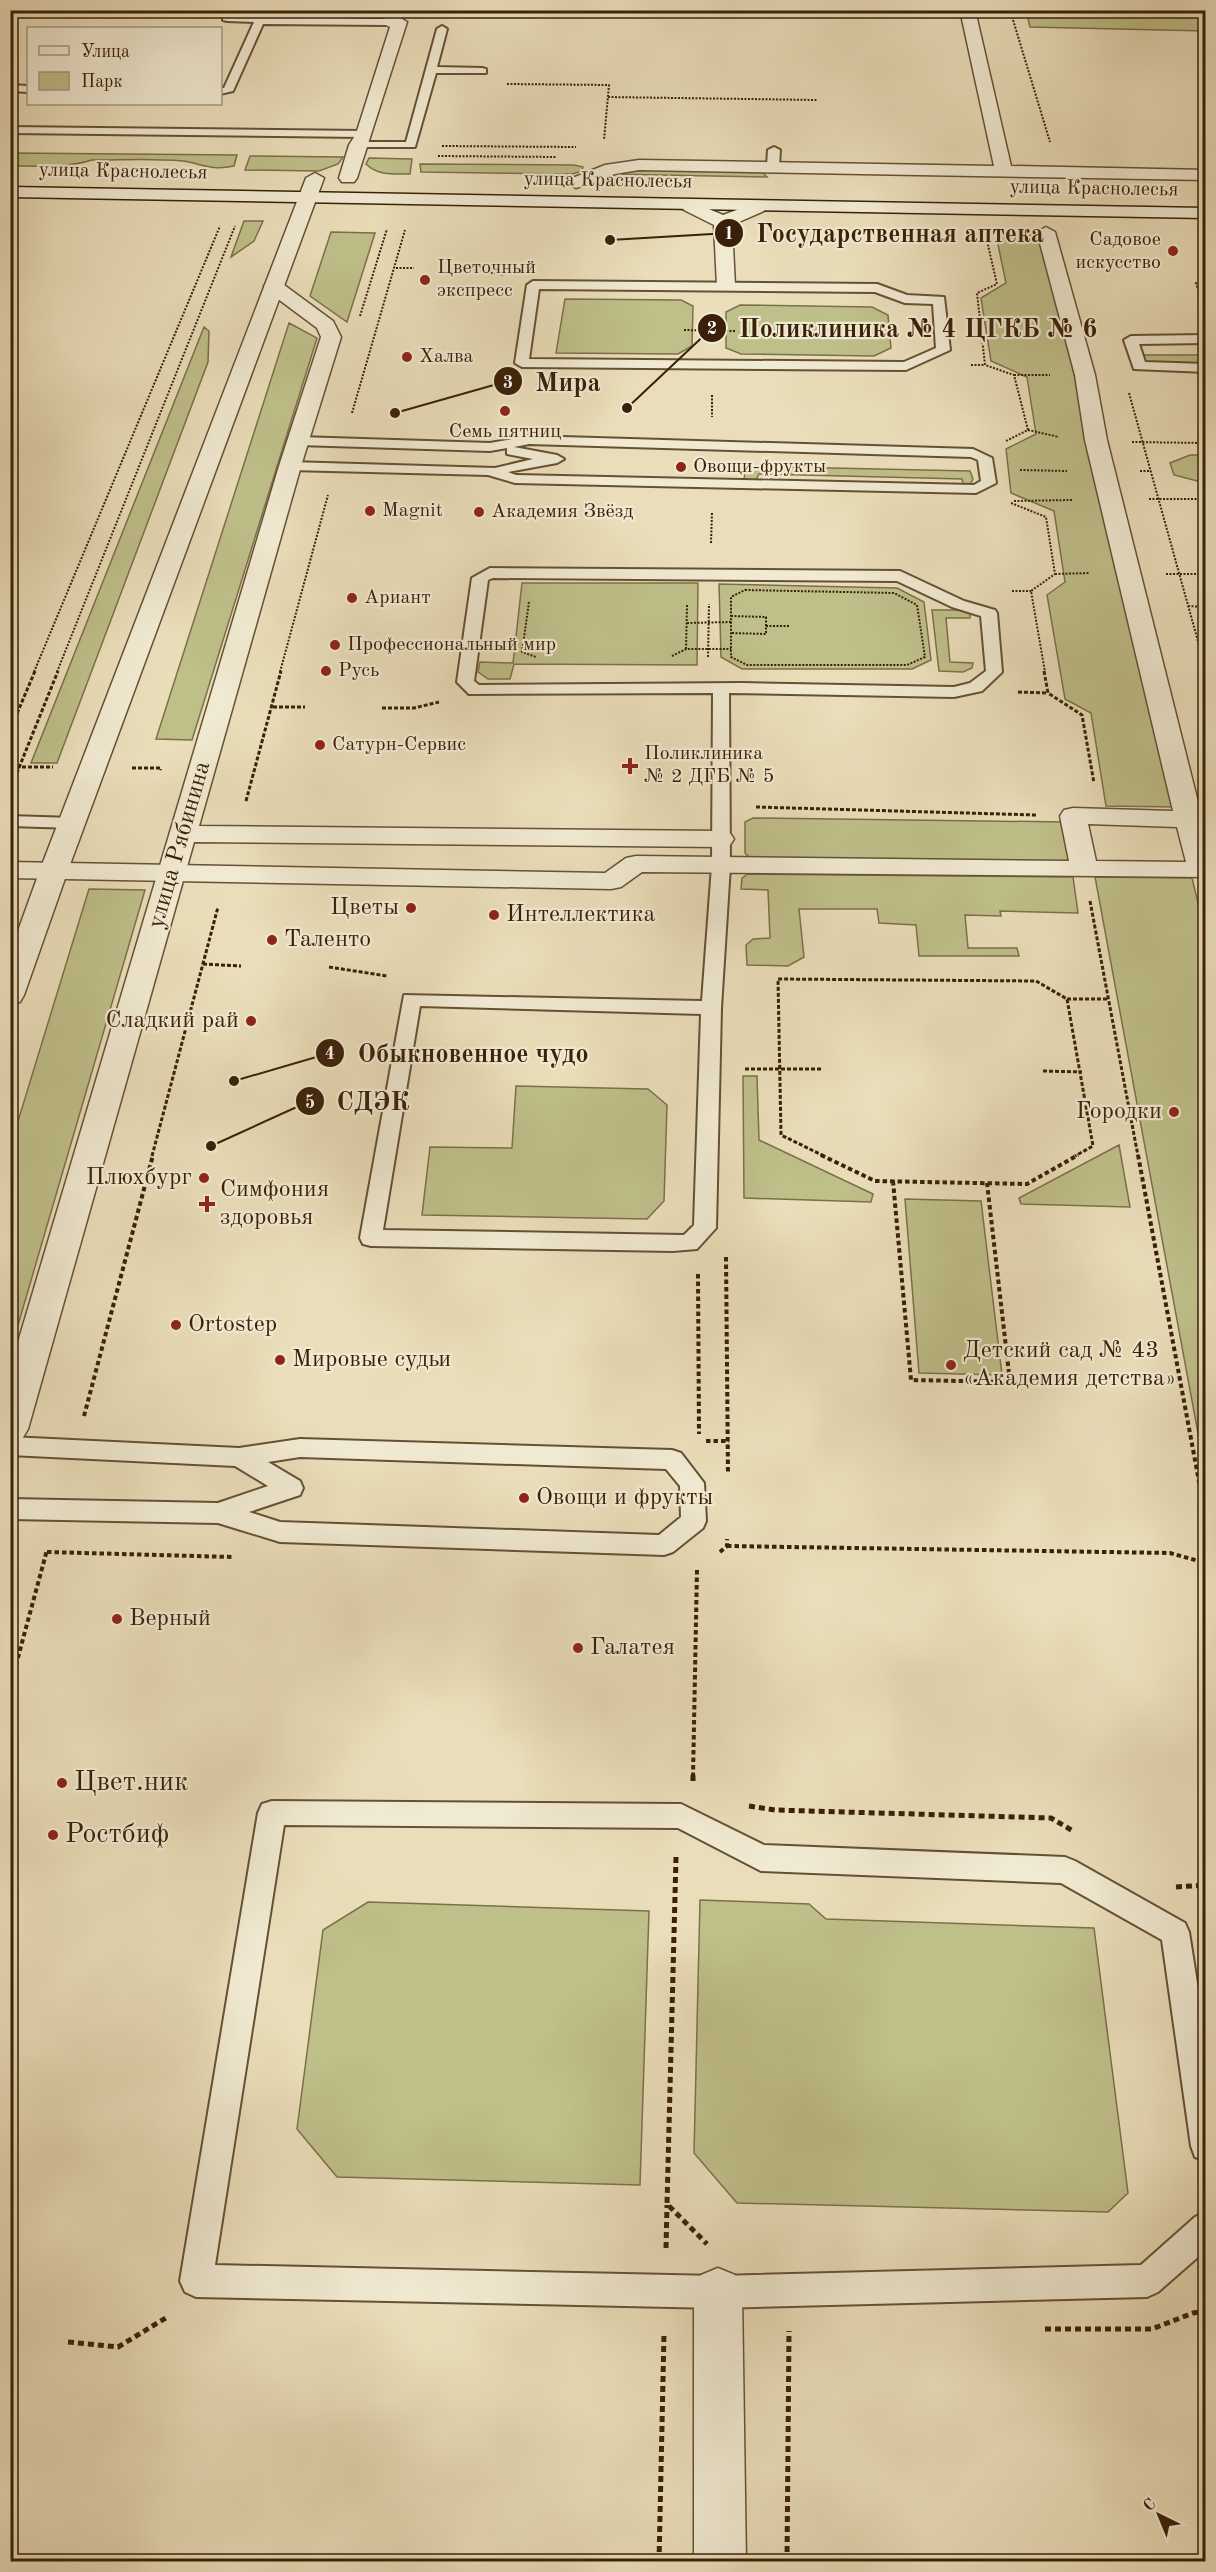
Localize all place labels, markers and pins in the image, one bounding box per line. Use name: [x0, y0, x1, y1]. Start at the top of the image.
callout: Государственная аптека: [714, 211, 1056, 255]
place label: Садовое искусство: [1075, 230, 1161, 273]
marker: Садовое искусство: [1166, 244, 1180, 258]
place label: Цветочный экспресс: [437, 258, 536, 301]
marker: Цветочный экспресс: [418, 273, 432, 287]
callout: Поликлиника № 4 ЦГКБ № 6: [697, 306, 1110, 350]
place label: Халва: [419, 347, 474, 367]
marker: Халва: [400, 350, 414, 364]
callout: Мира: [493, 359, 612, 403]
marker: Семь пятниц: [498, 404, 512, 418]
place label: Семь пятниц: [449, 422, 561, 442]
place label: Овощи-фрукты: [693, 457, 826, 477]
marker: Овощи-фрукты: [674, 460, 688, 474]
place label: Magnit: [382, 501, 443, 521]
place label: Академия Звёзд: [491, 502, 633, 522]
marker: Magnit: [363, 504, 377, 518]
marker: Академия Звёзд: [472, 505, 486, 519]
place label: Ариант: [364, 588, 431, 608]
marker: Ариант: [345, 591, 359, 605]
place label: Профессиональный мир: [347, 635, 556, 655]
marker: Профессиональный мир: [328, 638, 342, 652]
place label: Русь: [338, 661, 379, 681]
marker: Русь: [319, 664, 333, 678]
place label: Сатурн-Сервис: [332, 735, 466, 755]
marker: Сатурн-Сервис: [313, 738, 327, 752]
place label: Поликлиника № 2 ДГБ № 5: [644, 744, 774, 787]
marker: Поликлиника № 2 ДГБ № 5: [621, 757, 639, 775]
place label: Цветы: [330, 896, 399, 920]
marker: Цветы: [404, 901, 418, 915]
place label: Интеллектика: [506, 903, 656, 927]
marker: Интеллектика: [487, 908, 501, 922]
place label: Таленто: [284, 928, 371, 952]
marker: Таленто: [265, 933, 279, 947]
place label: Сладкий рай: [105, 1009, 239, 1033]
marker: Сладкий рай: [244, 1014, 258, 1028]
callout: Обыкновенное чудо: [315, 1031, 600, 1075]
callout: СДЭК: [295, 1079, 421, 1123]
place label: Городки: [1076, 1100, 1162, 1124]
marker: Городки: [1167, 1105, 1181, 1119]
place label: Плюхбург: [86, 1166, 192, 1190]
marker: Плюхбург: [197, 1171, 211, 1185]
place label: Симфония здоровья: [220, 1178, 329, 1230]
marker: Симфония здоровья: [198, 1195, 216, 1213]
place label: Ortostep: [188, 1313, 277, 1337]
marker: Ortostep: [169, 1318, 183, 1332]
place label: Детский сад № 43 «Академия детства»: [963, 1339, 1176, 1391]
place label: Мировые судьи: [292, 1348, 451, 1372]
marker: Мировые судьи: [273, 1353, 287, 1367]
marker: Детский сад № 43 «Академия детства»: [944, 1358, 958, 1372]
place label: Овощи и фрукты: [536, 1486, 713, 1510]
marker: Овощи и фрукты: [517, 1491, 531, 1505]
place label: Верный: [129, 1607, 211, 1631]
marker: Верный: [110, 1612, 124, 1626]
place label: Галатея: [590, 1636, 675, 1660]
marker: Галатея: [571, 1641, 585, 1655]
place label: Цвет.ник: [74, 1769, 188, 1797]
marker: Цвет.ник: [55, 1776, 69, 1790]
place label: Ростбиф: [65, 1821, 169, 1849]
marker: Ростбиф: [46, 1828, 60, 1842]

